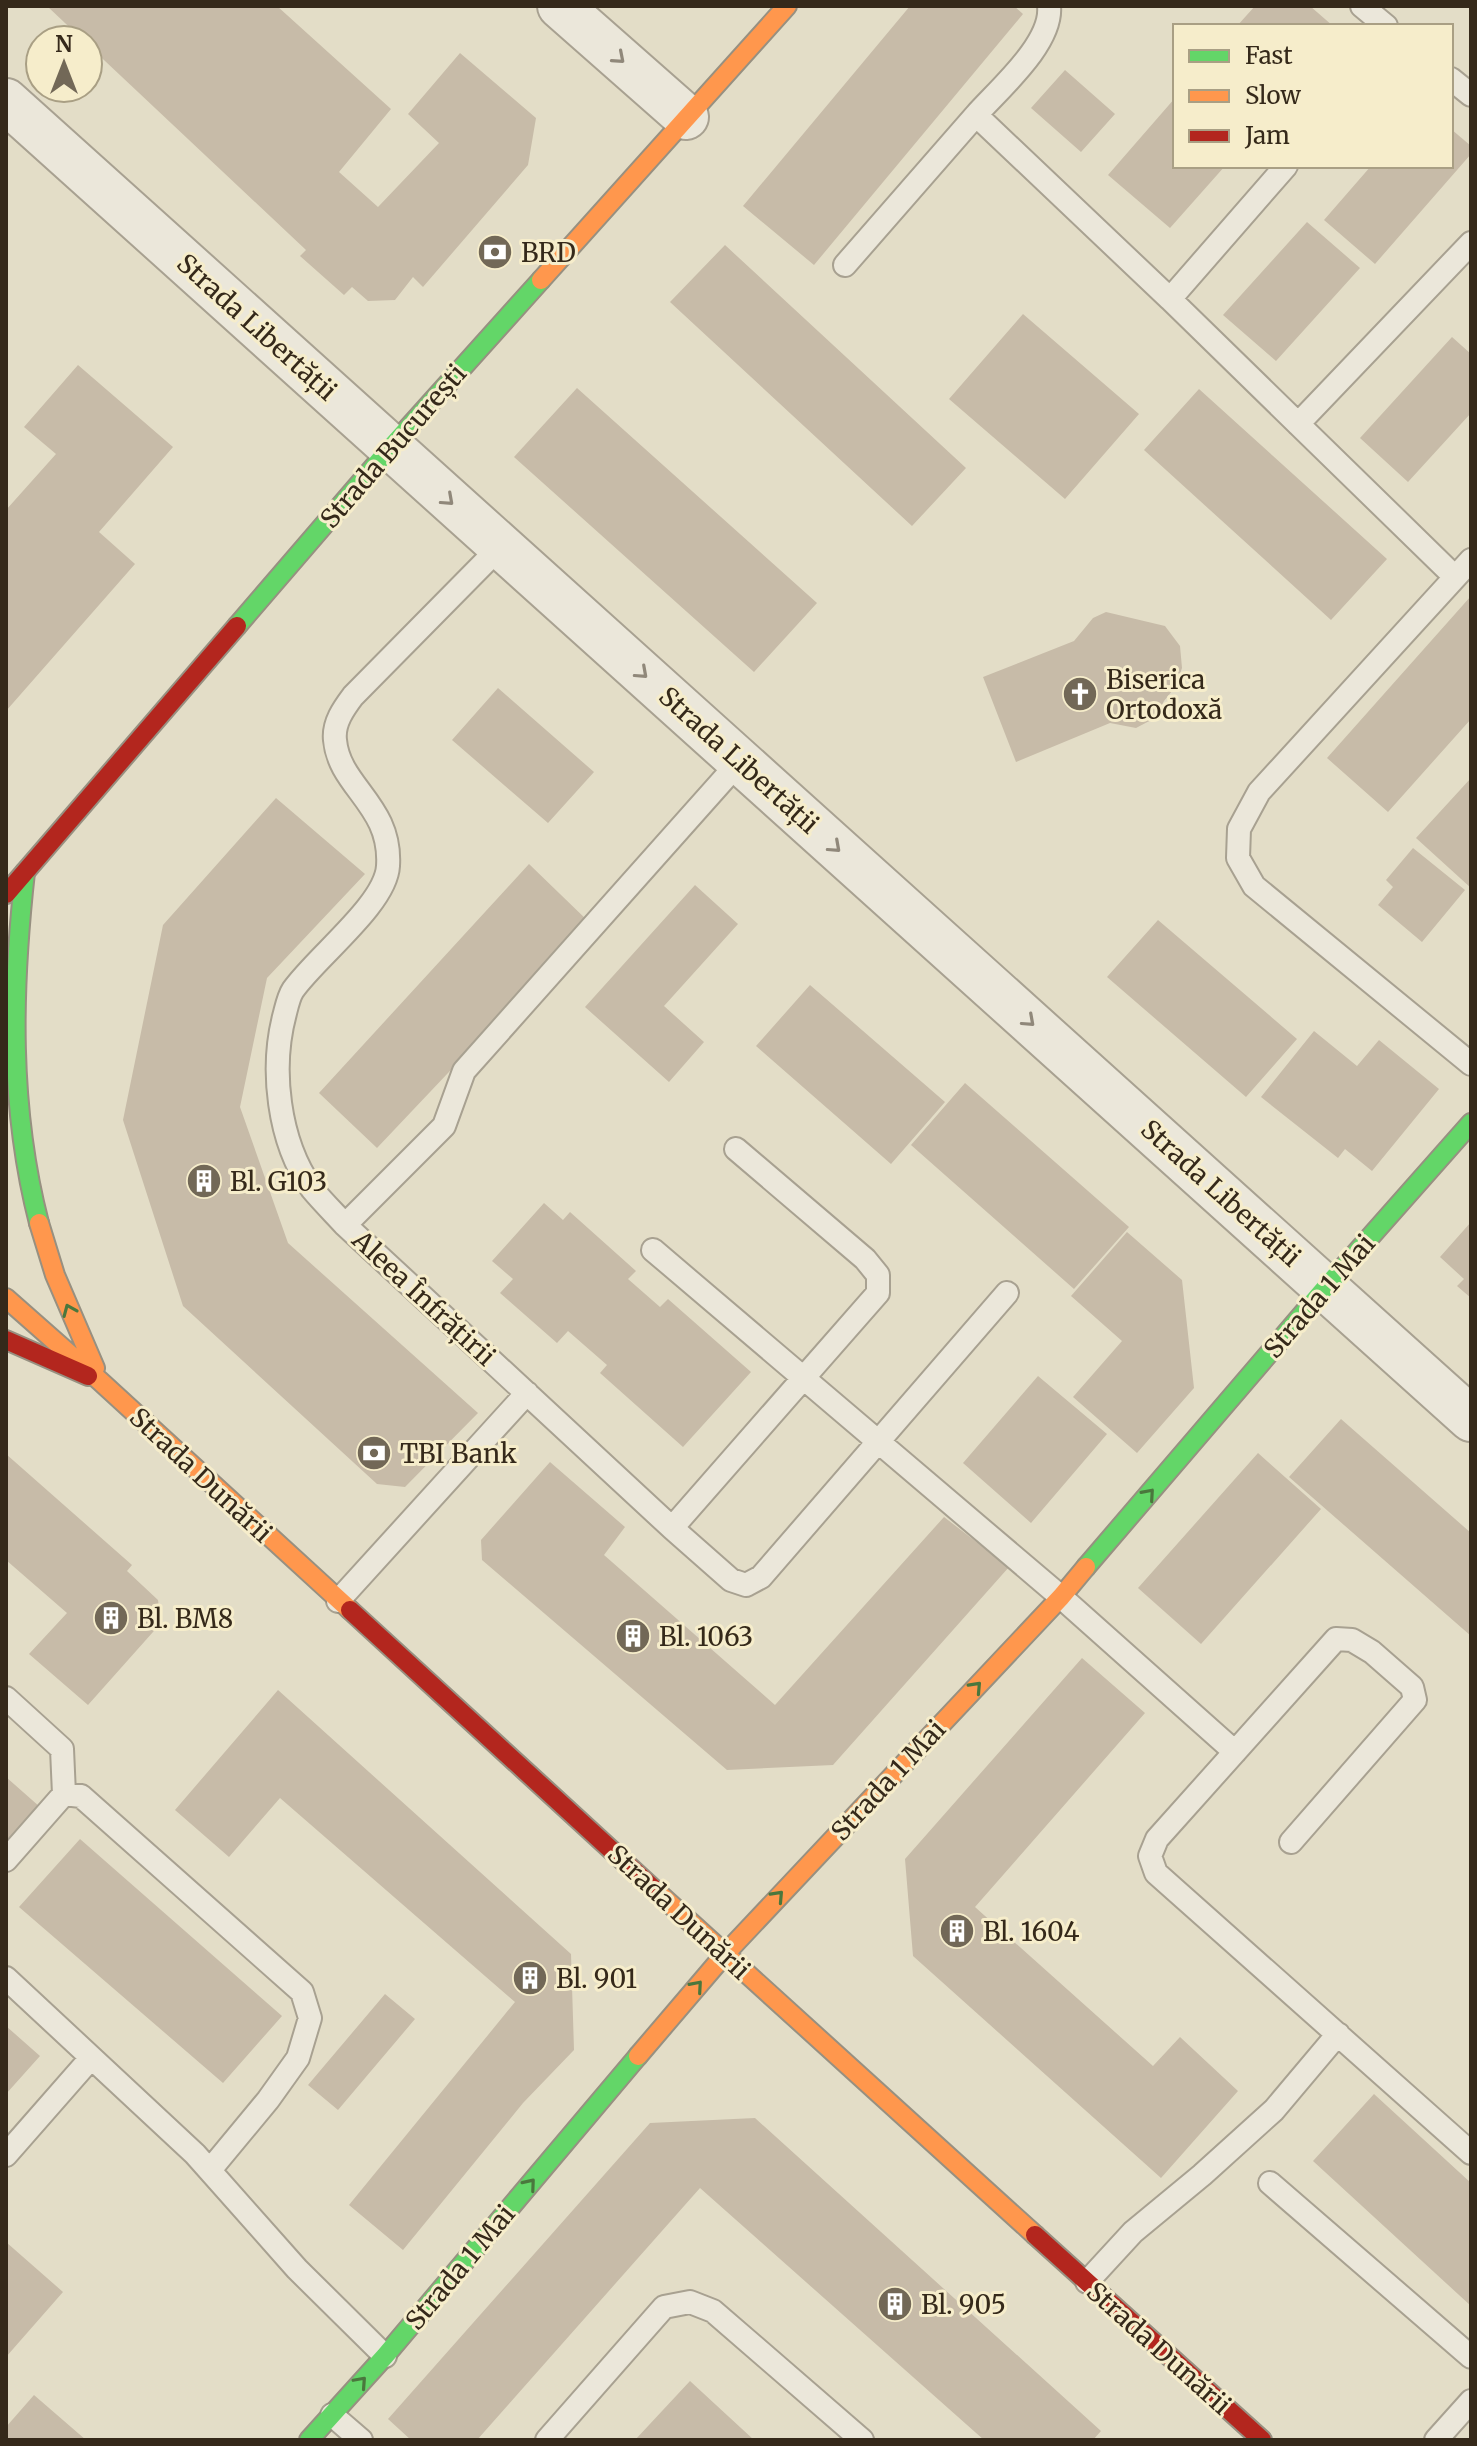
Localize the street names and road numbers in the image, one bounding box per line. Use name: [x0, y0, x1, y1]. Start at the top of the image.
street label: Strada Libertății: [170, 247, 344, 407]
street label: Strada București: [313, 357, 473, 535]
street label: Strada Libertății: [652, 680, 826, 840]
street label: Strada Libertății: [1134, 1113, 1308, 1273]
street label: Aleea Înfrățirii: [345, 1223, 502, 1373]
street label: Strada 1 Mai: [1256, 1227, 1382, 1365]
street label: Strada Dunării: [123, 1401, 279, 1549]
street label: Strada 1 Mai: [824, 1713, 952, 1847]
street label: Strada Dunării: [601, 1838, 757, 1986]
street label: Strada 1 Mai: [398, 2198, 522, 2336]
street label: Strada Dunării: [1080, 2275, 1238, 2421]

